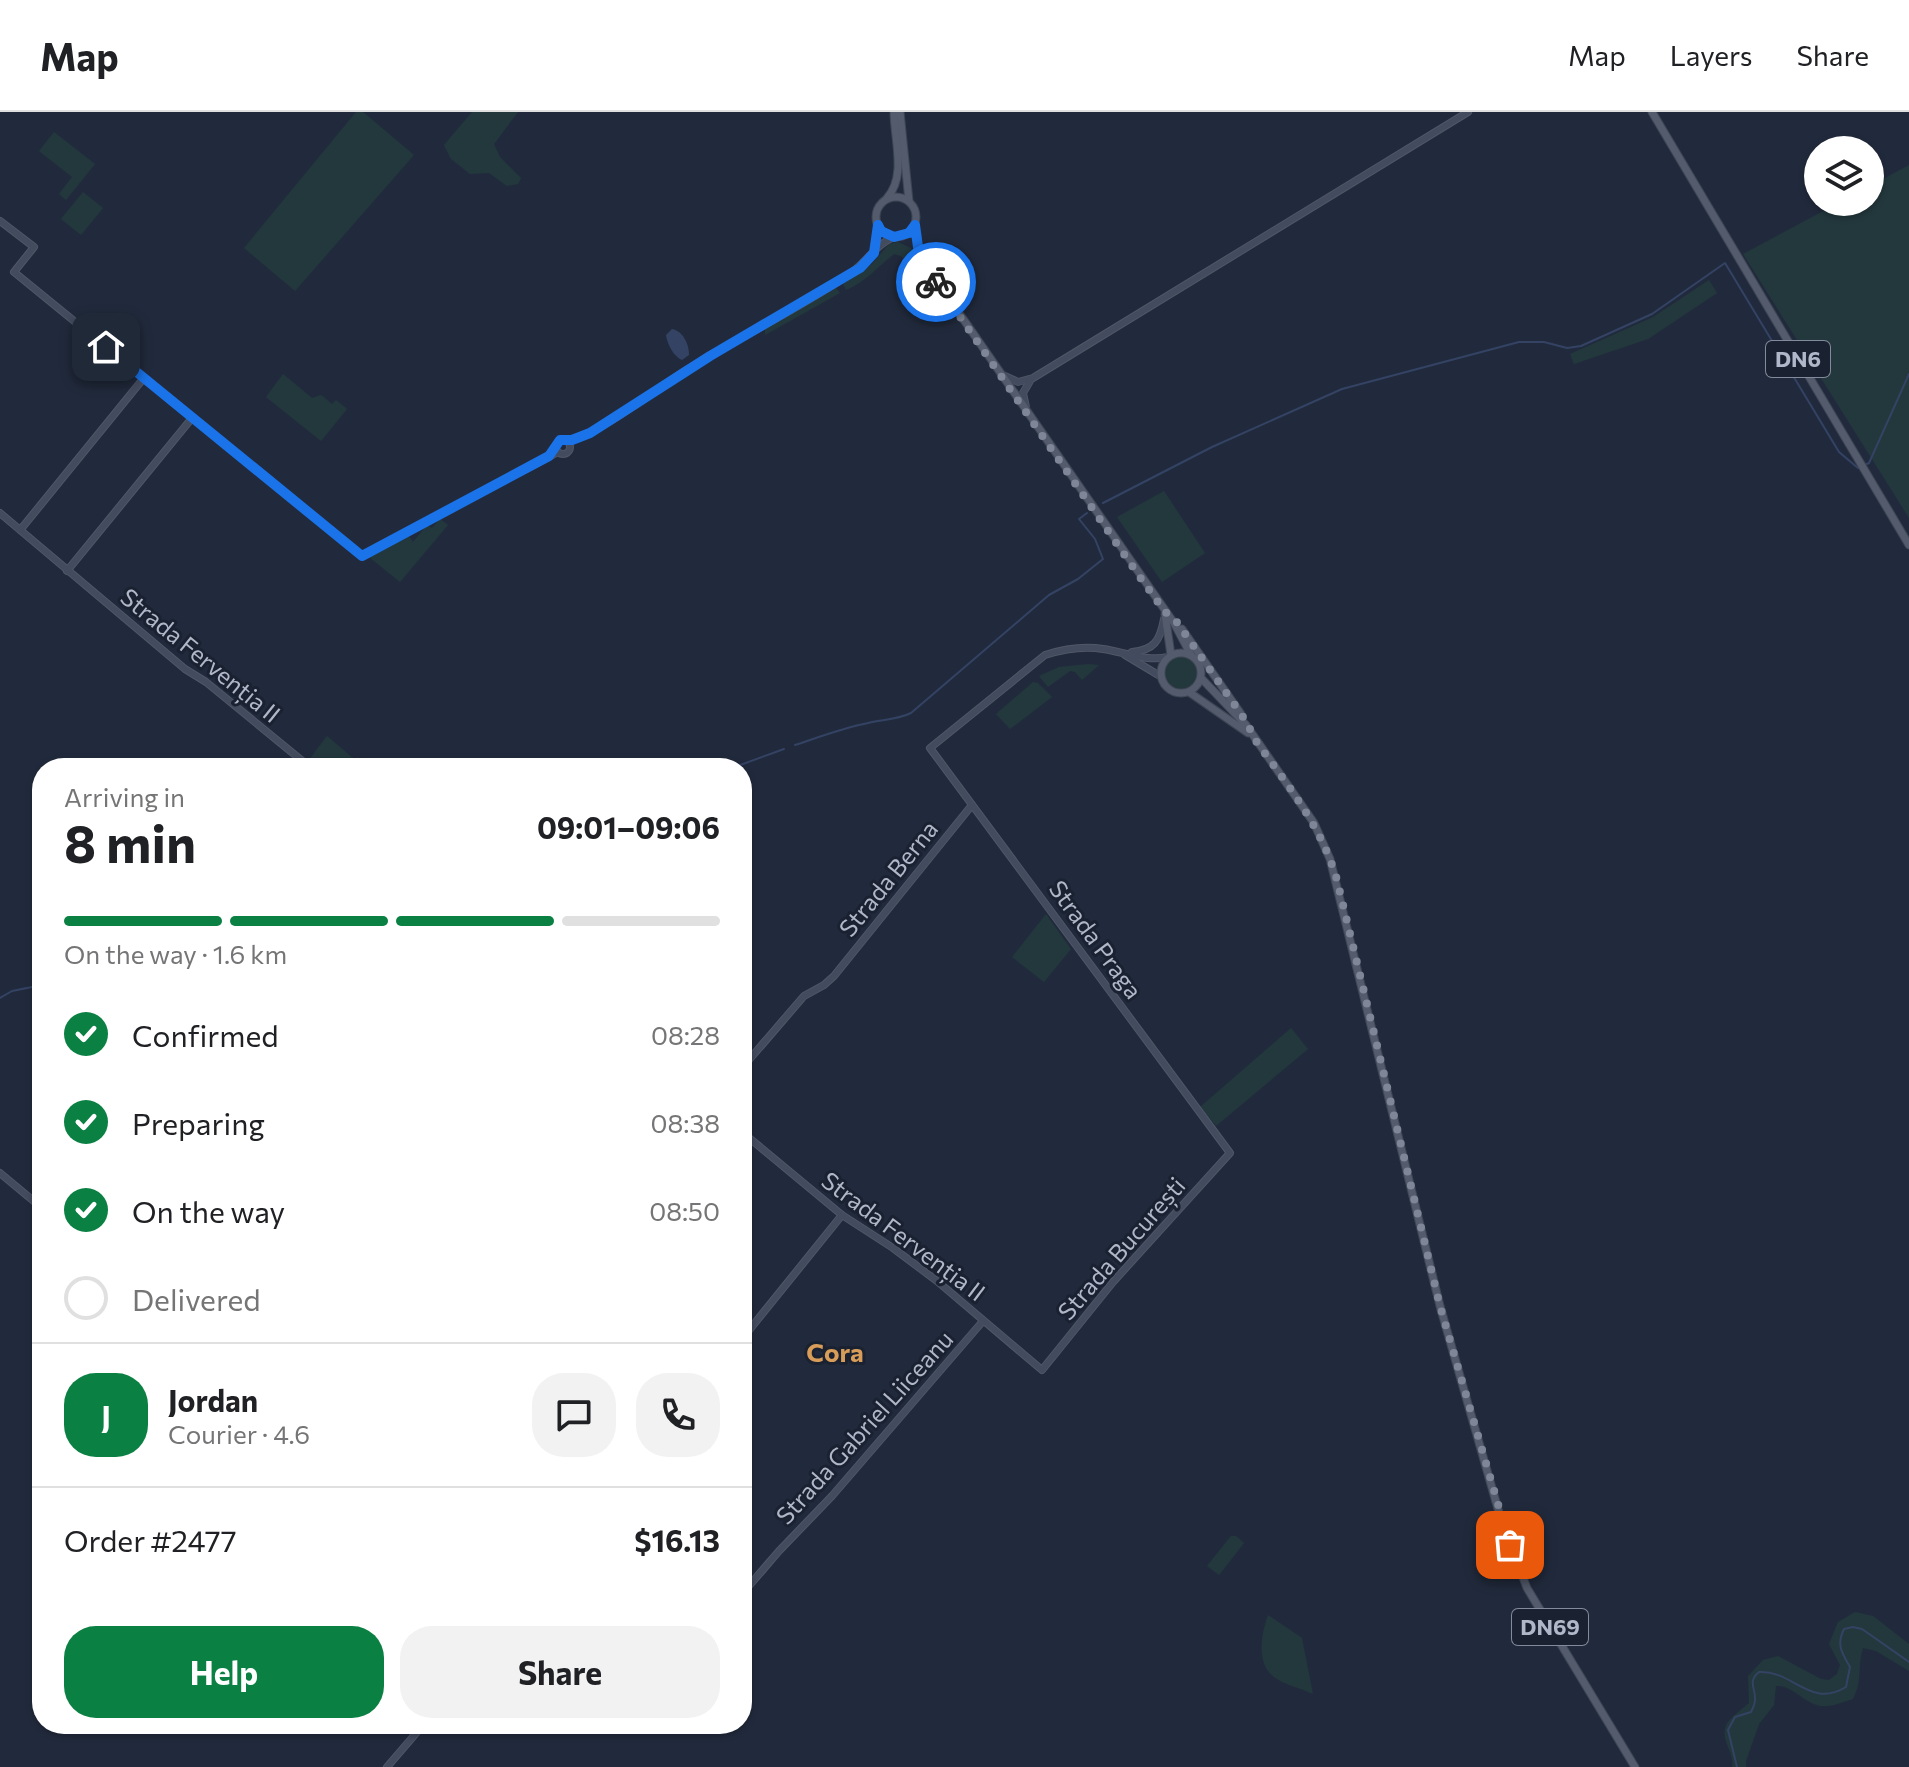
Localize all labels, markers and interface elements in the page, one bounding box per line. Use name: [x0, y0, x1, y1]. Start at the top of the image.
text: Map: [40, 32, 119, 79]
text: Map: [1568, 38, 1626, 72]
text: Layers: [1670, 38, 1752, 72]
text: Share: [1796, 38, 1869, 72]
map controls: [1804, 136, 1884, 216]
button: layers: [1804, 136, 1884, 216]
courier: [896, 242, 976, 322]
icon: bike: [914, 260, 958, 304]
pin: [72, 313, 140, 381]
icon: home: [84, 325, 128, 369]
road number: DN6: [1766, 341, 1830, 377]
street label: Strada Fervenția II: [114, 582, 287, 730]
text: Arriving in: [64, 781, 185, 812]
text: 09:01–09:06: [537, 808, 720, 845]
text: 8 min: [64, 810, 196, 874]
street label: Strada Berna: [832, 814, 943, 942]
street label: Strada Praga: [1044, 874, 1149, 1004]
text: On the way · 1.6 km: [64, 938, 287, 969]
icon: check: [64, 1012, 108, 1056]
text: Confirmed: [132, 1016, 279, 1053]
text: 08:28: [651, 1019, 720, 1050]
icon: check: [64, 1100, 108, 1144]
text: Preparing: [132, 1104, 265, 1141]
text: 08:38: [651, 1107, 720, 1138]
street label: Strada Fervenția II: [815, 1165, 991, 1308]
street label: Strada București: [1051, 1171, 1192, 1327]
icon: check: [64, 1188, 108, 1232]
text: On the way: [132, 1192, 285, 1229]
text: 08:50: [649, 1195, 720, 1226]
text: Delivered: [132, 1280, 261, 1317]
street label: Strada Gabriel Liiceanu: [769, 1324, 958, 1530]
district label: Cora: [806, 1336, 864, 1367]
button: chat: [532, 1373, 616, 1457]
button: phone: [636, 1373, 720, 1457]
text: Jordan: [168, 1381, 258, 1418]
text: J: [101, 1397, 111, 1434]
text: Courier · 4.6: [168, 1418, 310, 1449]
pin: [1476, 1511, 1544, 1579]
text: Order #2477: [64, 1521, 237, 1558]
text: $16.13: [634, 1521, 720, 1558]
icon: bag: [1488, 1523, 1532, 1567]
road number: DN69: [1512, 1609, 1588, 1645]
button: Help: [64, 1626, 384, 1718]
button: Share: [400, 1626, 720, 1718]

